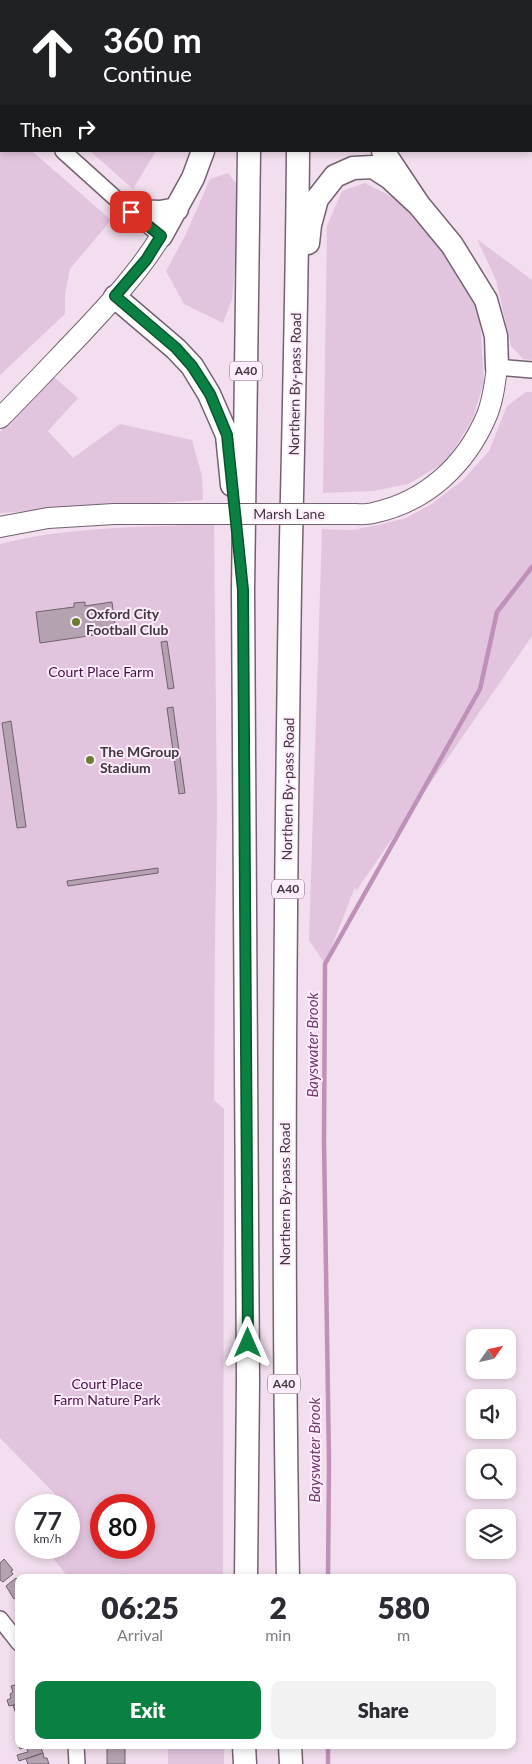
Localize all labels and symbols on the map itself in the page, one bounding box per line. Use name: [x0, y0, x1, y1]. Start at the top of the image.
pin: [110, 191, 152, 233]
street label: Northern By-pass Road: [285, 312, 304, 456]
road number: A40: [230, 362, 262, 381]
street label: Marsh Lane: [253, 505, 325, 522]
place label: Oxford City Football Club: [86, 605, 168, 638]
marker: Oxford City Football Club: [70, 616, 82, 628]
park label: Court Place Farm: [48, 663, 154, 680]
street label: Northern By-pass Road: [278, 717, 297, 861]
place label: The MGroup Stadium: [100, 743, 179, 776]
marker: The MGroup Stadium: [84, 754, 96, 766]
road number: A40: [272, 880, 304, 899]
water label: Bayswater Brook: [303, 992, 321, 1098]
street label: Northern By-pass Road: [276, 1122, 293, 1266]
position arrow: [221, 1316, 273, 1368]
north arrow: [466, 1329, 516, 1379]
park label: Court Place Farm Nature Park: [53, 1375, 162, 1408]
road number: A40: [268, 1375, 300, 1394]
water label: Bayswater Brook: [305, 1397, 323, 1503]
speed limit sign: 80: [90, 1494, 155, 1559]

